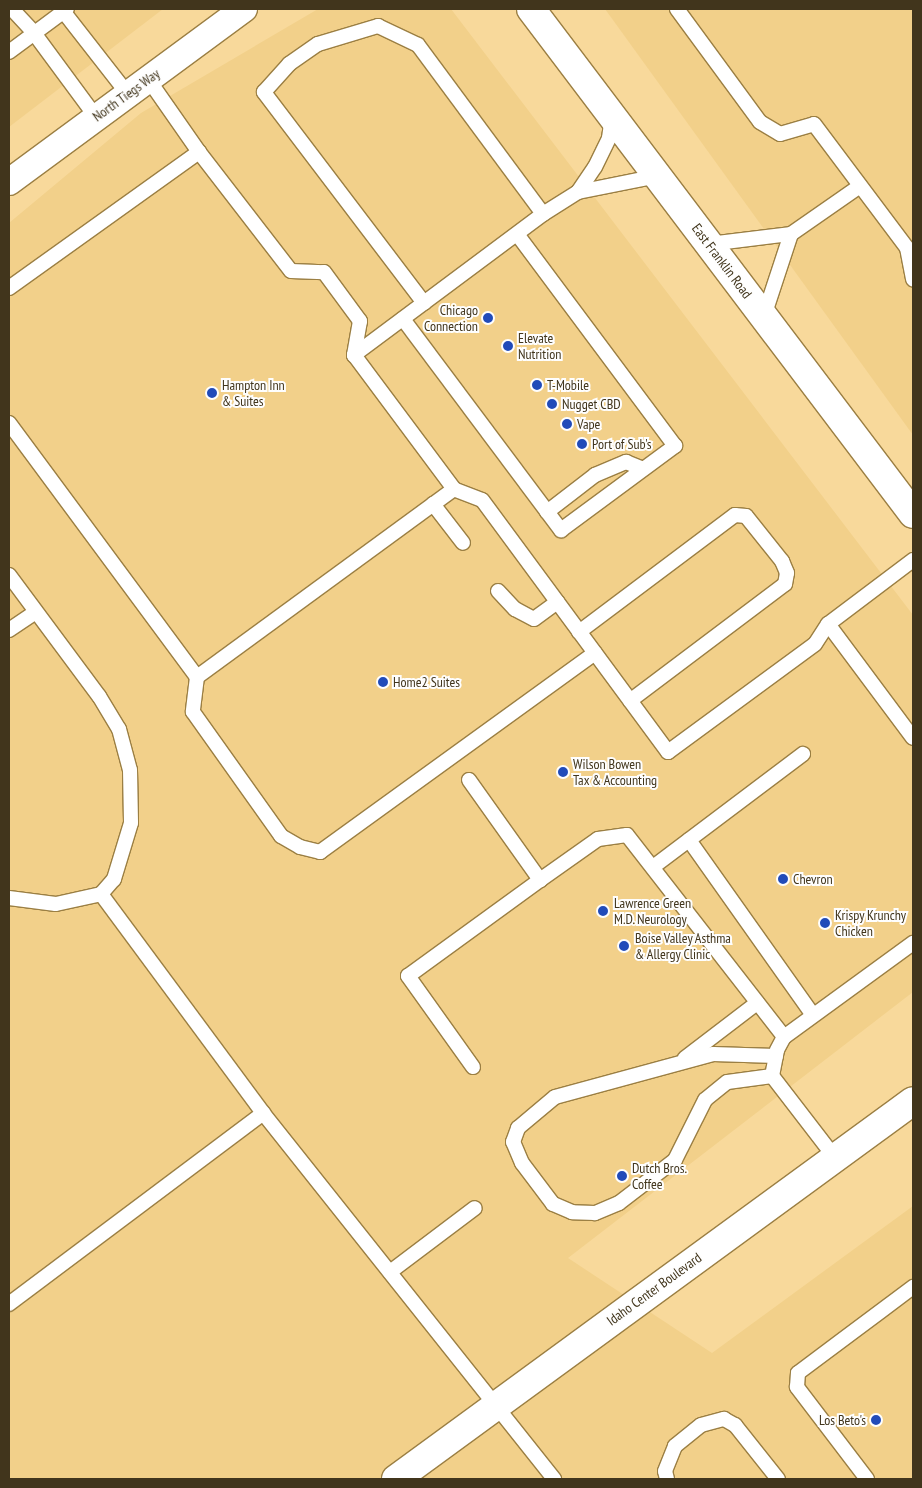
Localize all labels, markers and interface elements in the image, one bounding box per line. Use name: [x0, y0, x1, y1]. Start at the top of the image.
street label: North Tiegs Way: [89, 65, 163, 125]
street label: East Franklin Road: [688, 220, 756, 302]
place label: Chicago Connection: [424, 302, 478, 334]
marker: Chicago Connection: [482, 312, 494, 324]
place label: Elevate Nutrition: [518, 330, 561, 362]
marker: Elevate Nutrition: [502, 340, 514, 352]
place label: Hampton Inn & Suites: [222, 377, 285, 410]
place label: T-Mobile: [547, 377, 589, 393]
marker: T-Mobile: [531, 379, 543, 391]
marker: Hampton Inn & Suites: [206, 387, 218, 399]
place label: Nugget CBD: [562, 396, 621, 412]
marker: Nugget CBD: [546, 398, 558, 410]
place label: Vape: [577, 416, 600, 432]
marker: Vape: [561, 418, 573, 430]
place label: Port of Sub's: [592, 436, 651, 452]
marker: Port of Sub's: [576, 438, 588, 450]
place label: Home2 Suites: [393, 674, 460, 690]
marker: Home2 Suites: [377, 676, 389, 688]
place label: Wilson Bowen Tax & Accounting: [573, 756, 658, 789]
marker: Wilson Bowen Tax & Accounting: [557, 766, 569, 778]
place label: Chevron: [793, 871, 833, 887]
marker: Chevron: [777, 873, 789, 885]
place label: Lawrence Green M.D. Neurology: [614, 895, 691, 928]
marker: Lawrence Green M.D. Neurology: [596, 904, 610, 918]
place label: Krispy Krunchy Chicken: [835, 907, 906, 940]
marker: Krispy Krunchy Chicken: [819, 917, 831, 929]
place label: Boise Valley Asthma & Allergy Clinic: [635, 930, 732, 962]
marker: Boise Valley Asthma & Allergy Clinic: [617, 939, 631, 953]
place label: Dutch Bros. Coffee: [632, 1160, 687, 1192]
marker: Dutch Bros. Coffee: [616, 1170, 628, 1182]
street label: Idaho Center Boulevard: [603, 1249, 705, 1329]
place label: Los Beto's: [819, 1412, 866, 1428]
marker: Los Beto's: [870, 1414, 882, 1426]

